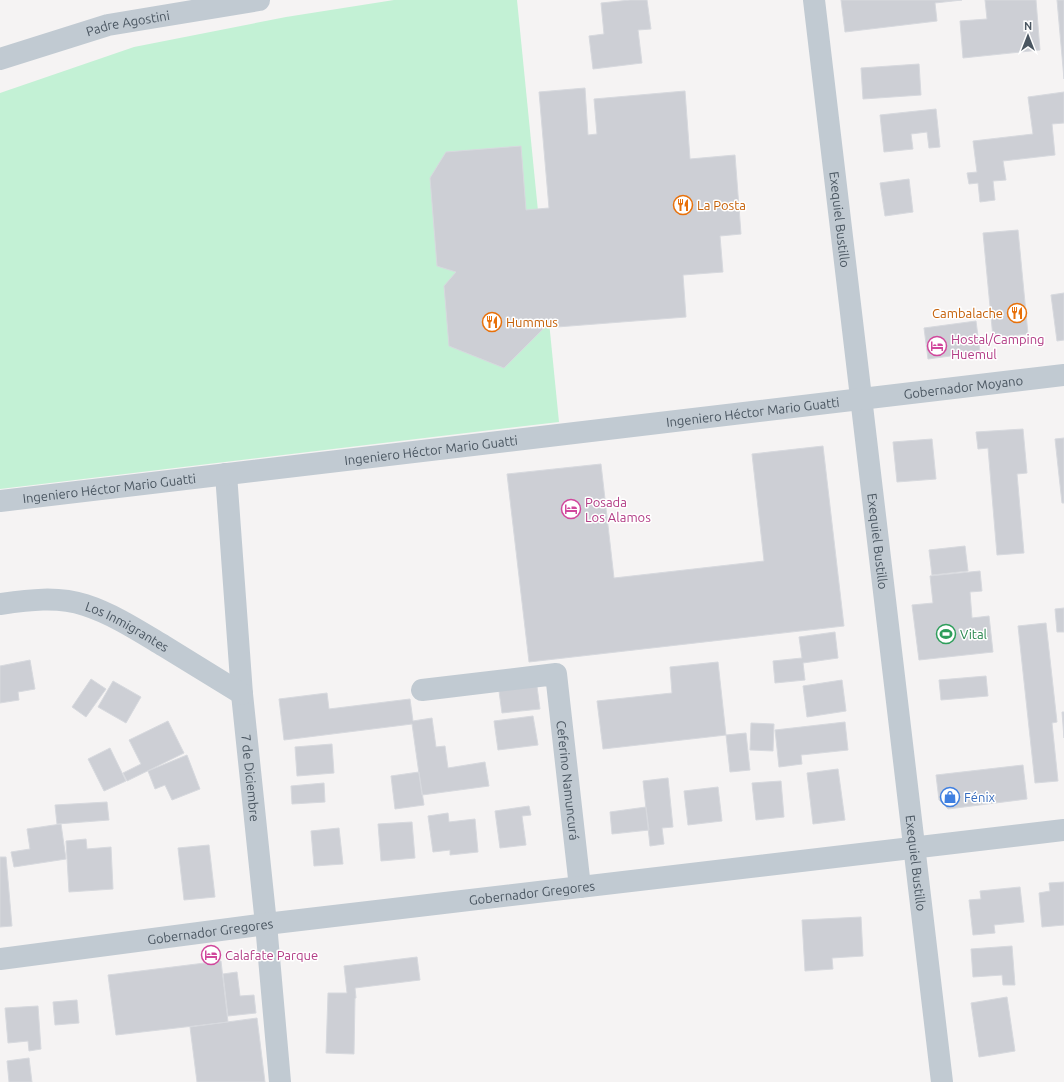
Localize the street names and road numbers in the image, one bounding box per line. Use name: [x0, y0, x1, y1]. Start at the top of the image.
street label: Padre Agostini: [84, 8, 171, 39]
street label: Exequiel Bustillo: [827, 171, 853, 268]
street label: Gobernador Moyano: [903, 373, 1024, 401]
street label: Ingeniero Héctor Mario Guatti: [665, 395, 840, 429]
street label: Ingeniero Héctor Mario Guatti: [344, 433, 518, 467]
street label: Ingeniero Héctor Mario Guatti: [22, 471, 197, 505]
street label: Exequiel Bustillo: [865, 492, 891, 590]
street label: Los Inmigrantes: [84, 599, 172, 654]
street label: Ceferino Namuncurá: [554, 720, 582, 841]
street label: 7 de Diciembre: [239, 734, 262, 822]
street label: Exequiel Bustillo: [903, 814, 929, 912]
street label: Gobernador Gregores: [468, 878, 596, 907]
street label: Gobernador Gregores: [146, 916, 274, 947]

